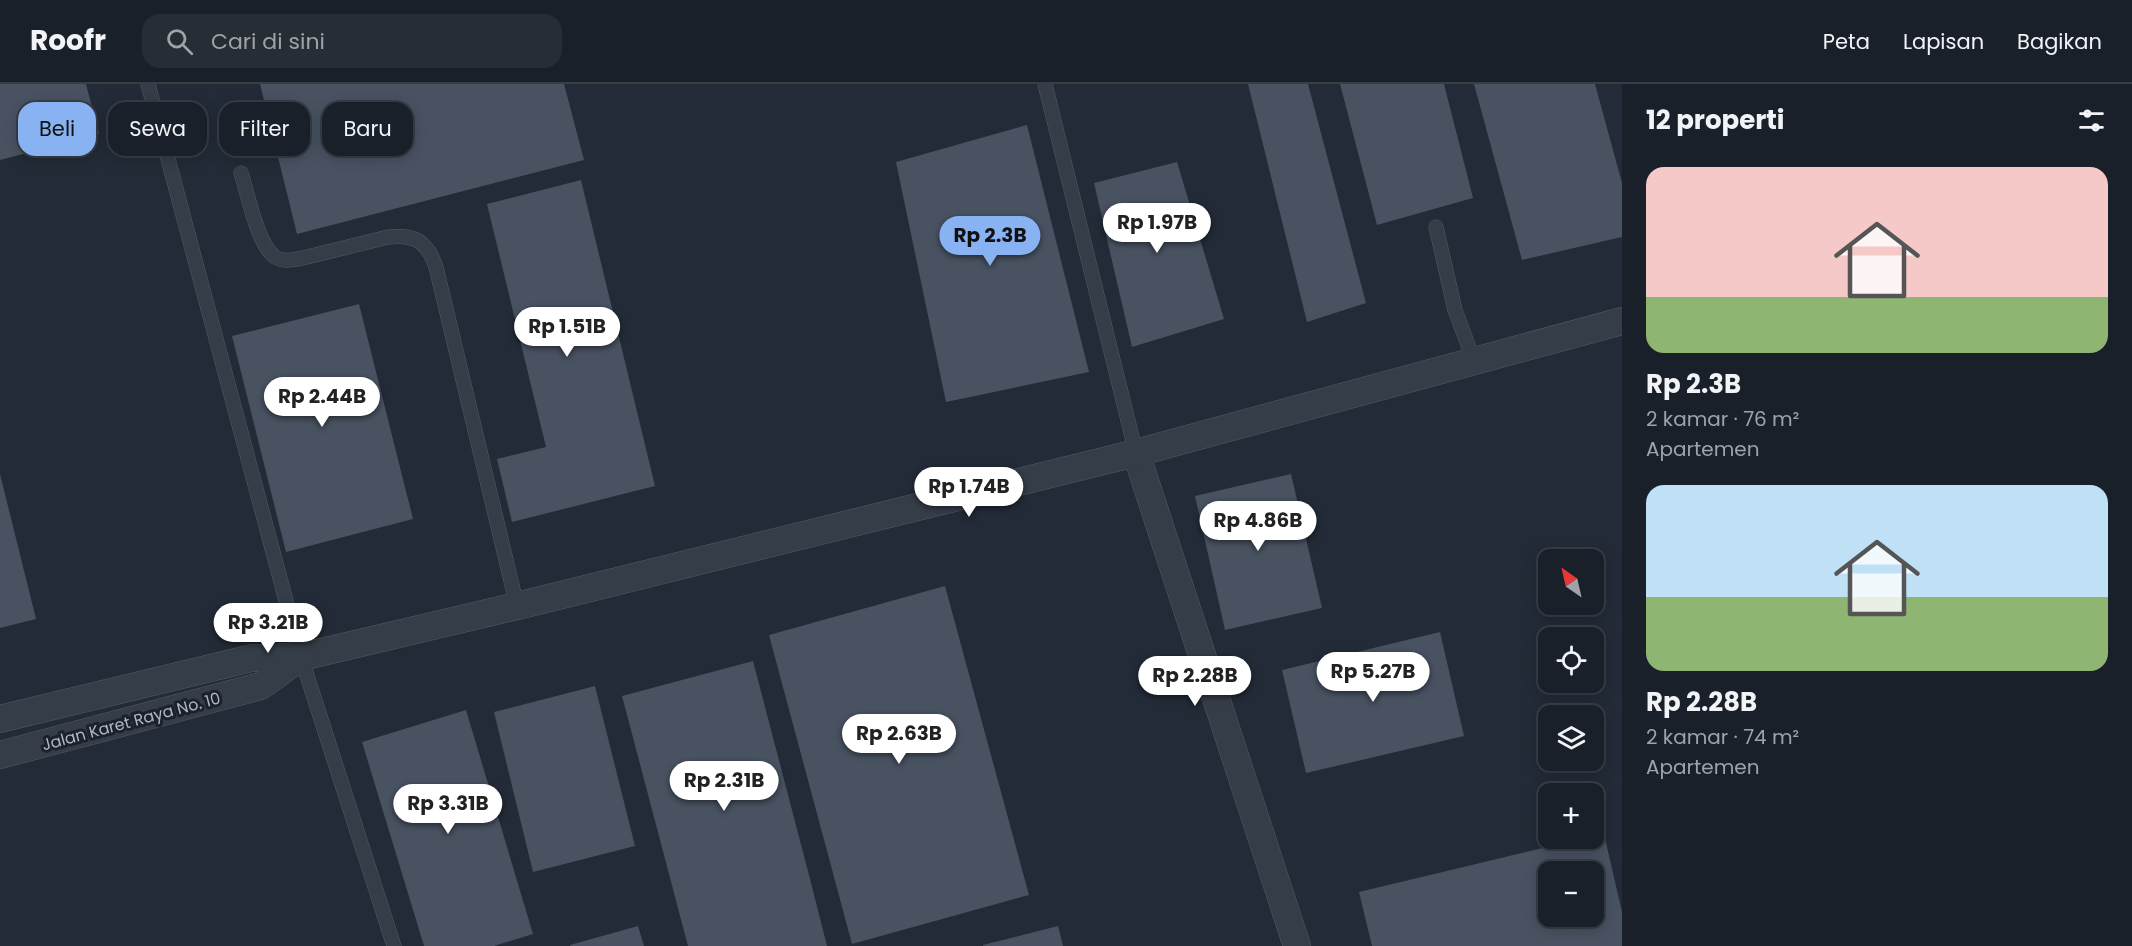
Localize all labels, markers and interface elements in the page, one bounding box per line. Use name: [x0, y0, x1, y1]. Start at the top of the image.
search box: [142, 14, 562, 68]
text: Roofr: [30, 21, 106, 60]
icon: search: [163, 25, 196, 58]
text: Cari di sini: [211, 26, 325, 57]
text: Peta: [1823, 27, 1870, 56]
text: Lapisan: [1903, 27, 1984, 56]
text: Bagikan: [2017, 27, 2102, 56]
chip: Beli: [18, 102, 96, 156]
chip: Sewa: [108, 102, 207, 156]
chip: Filter: [219, 102, 310, 156]
chip: Baru: [322, 102, 413, 156]
text: 12 properti: [1646, 102, 1785, 138]
icon: filters: [2075, 104, 2108, 137]
pin: Rp 1.97B: [1095, 203, 1219, 254]
icon: home: [1823, 206, 1931, 314]
text: Rp 1.97B: [1117, 208, 1197, 236]
pin: Rp 2.3B: [935, 216, 1045, 267]
text: Rp 2.3B: [953, 221, 1027, 249]
pin: Rp 1.51B: [505, 307, 629, 358]
text: Rp 1.51B: [528, 312, 606, 340]
text: Rp 2.3B: [1646, 366, 1741, 402]
pin: Rp 2.44B: [260, 377, 384, 428]
text: Rp 2.44B: [278, 382, 366, 410]
text: 2 kamar · 76 m²: [1646, 405, 1799, 433]
text: Apartemen: [1646, 435, 1759, 463]
pin: Rp 1.74B: [907, 467, 1031, 518]
text: Rp 1.74B: [928, 472, 1010, 500]
pin: Rp 4.86B: [1196, 501, 1320, 552]
text: Rp 4.86B: [1214, 506, 1302, 534]
icon: home: [1823, 524, 1931, 632]
north arrow: [1538, 549, 1604, 615]
map controls: [1538, 549, 1604, 927]
pin: Rp 3.21B: [206, 603, 330, 654]
text: Rp 3.21B: [228, 608, 308, 636]
button: locate: [1538, 627, 1604, 693]
pin: Rp 5.27B: [1311, 652, 1435, 703]
pin: Rp 2.28B: [1133, 656, 1257, 707]
text: Rp 5.27B: [1331, 657, 1415, 685]
text: Rp 2.28B: [1152, 661, 1238, 689]
text: Rp 2.28B: [1646, 684, 1757, 720]
street label: Jalan Karet Raya No. 10: [39, 687, 223, 756]
button: layers: [1538, 705, 1604, 771]
pin: Rp 2.63B: [837, 714, 961, 765]
text: Rp 2.63B: [856, 719, 942, 747]
text: 2 kamar · 74 m²: [1646, 723, 1799, 751]
text: Apartemen: [1646, 753, 1759, 781]
pin: Rp 2.31B: [662, 761, 786, 812]
text: Rp 2.31B: [684, 766, 764, 794]
button: +: [1538, 783, 1604, 849]
pin: Rp 3.31B: [386, 784, 510, 835]
text: Rp 3.31B: [407, 789, 489, 817]
button: −: [1538, 861, 1604, 927]

